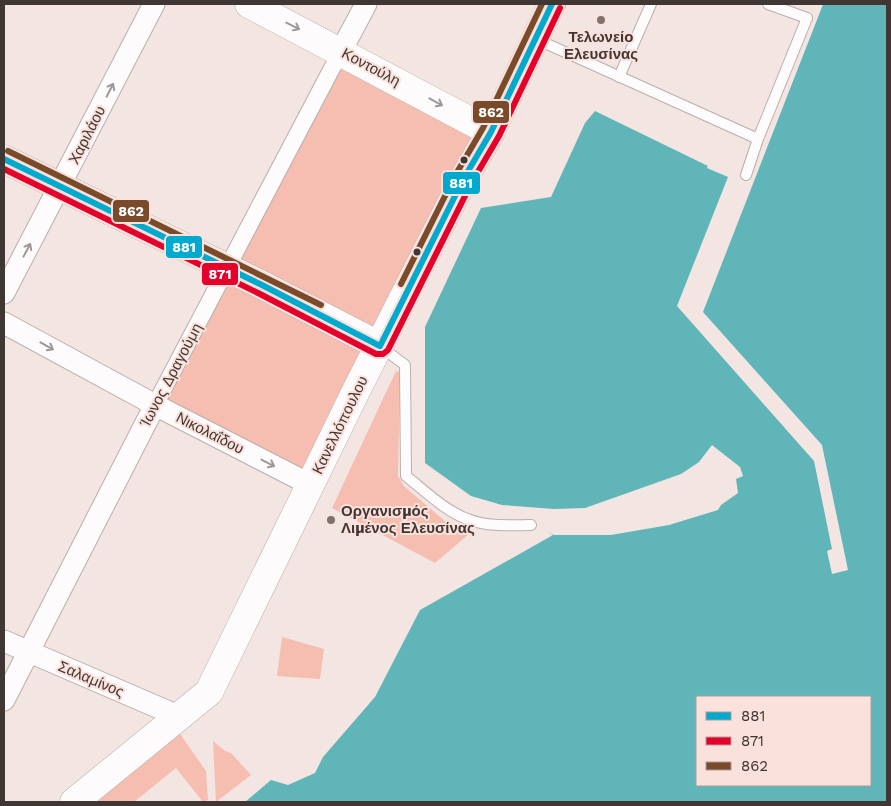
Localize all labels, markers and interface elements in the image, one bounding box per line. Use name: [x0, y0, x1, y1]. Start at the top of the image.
marker: Τελωνείο Ελευσίνας: [595, 14, 607, 26]
one-way arrow: [285, 21, 300, 31]
place label: Τελωνείο Ελευσίνας: [564, 28, 638, 63]
street label: Κοντούλη: [339, 44, 403, 90]
one-way arrow: [106, 83, 115, 98]
one-way arrow: [429, 97, 444, 107]
line badge: 862: [472, 100, 510, 124]
street label: Χαριλάου: [65, 103, 109, 167]
text: 862: [478, 104, 504, 120]
unlabelled marker: [459, 155, 469, 165]
line badge: 881: [442, 171, 481, 195]
text: 881: [449, 175, 473, 191]
line badge: 862: [112, 199, 150, 223]
text: 862: [118, 203, 144, 219]
line badge: 881: [165, 235, 203, 259]
text: 881: [172, 239, 196, 255]
one-way arrow: [23, 243, 32, 258]
unlabelled marker: [412, 247, 422, 257]
line badge: 871: [201, 262, 239, 286]
text: 871: [209, 266, 231, 282]
street label: Ίωνος Δραγούμη: [136, 320, 206, 431]
one-way arrow: [39, 341, 54, 351]
street label: Κανελλόπουλου: [308, 373, 372, 477]
street label: Νικολαΐδου: [173, 408, 247, 458]
one-way arrow: [260, 458, 275, 468]
place label: Οργανισμός Λιμένος Ελευσίνας: [341, 502, 475, 537]
marker: Οργανισμός Λιμένος Ελευσίνας: [325, 514, 337, 526]
street label: Σαλαμίνος: [55, 657, 127, 701]
legend: [696, 696, 871, 786]
text: 881: [741, 707, 765, 725]
text: 871: [741, 732, 764, 750]
text: 862: [741, 757, 768, 775]

